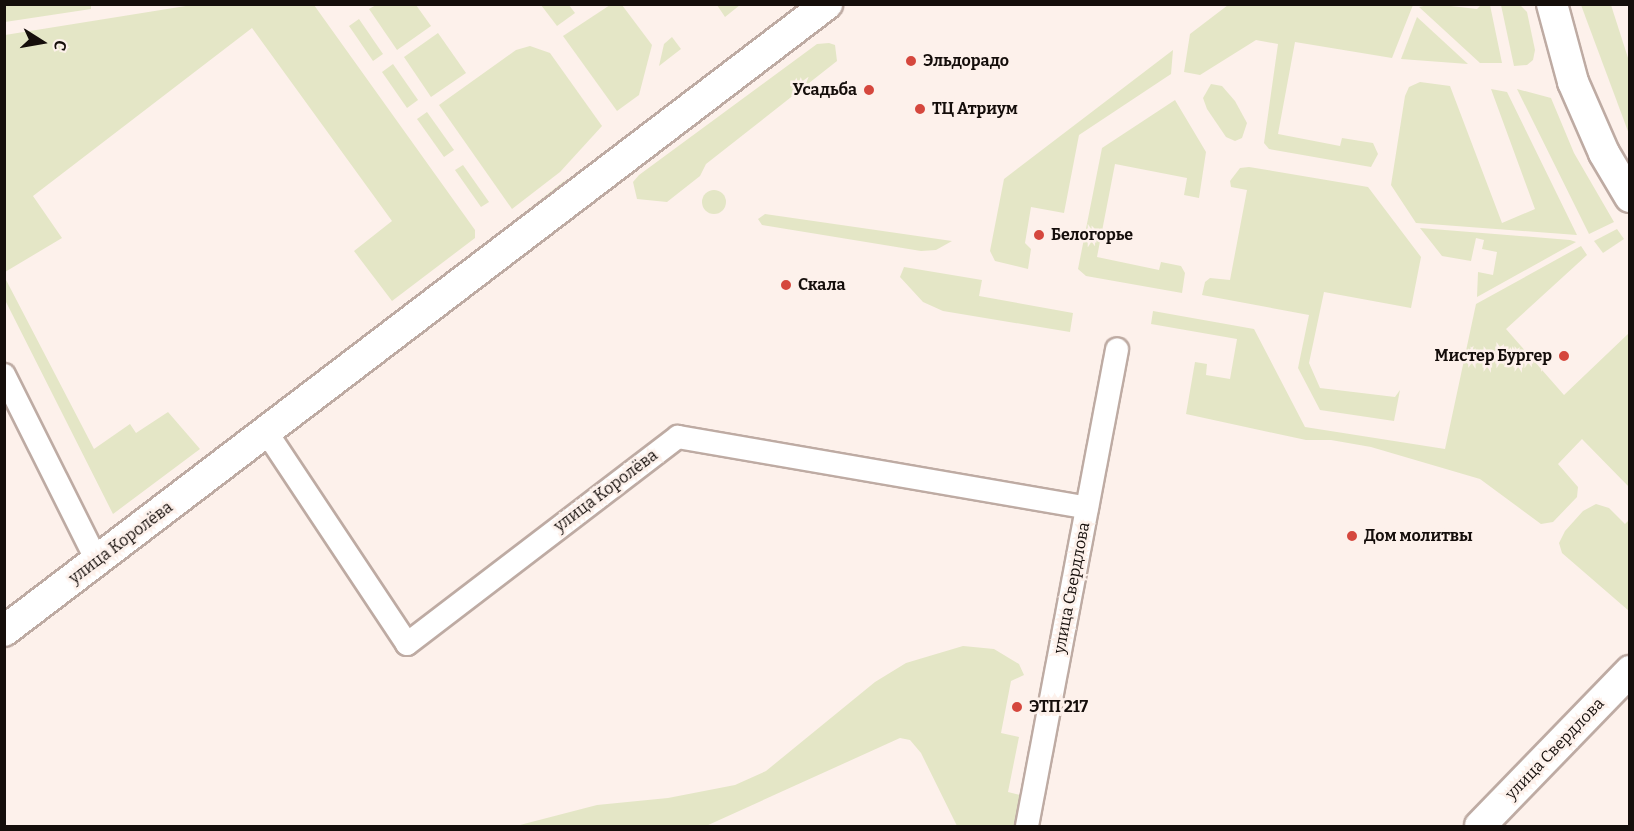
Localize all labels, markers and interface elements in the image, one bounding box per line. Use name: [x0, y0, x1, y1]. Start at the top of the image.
north arrow: [12, 12, 72, 72]
text: С: [50, 39, 70, 52]
place label: Эльдорадо: [923, 51, 1009, 71]
marker: Эльдорадо: [904, 54, 918, 68]
place label: Усадьба: [793, 80, 857, 100]
marker: Усадьба: [862, 83, 876, 97]
place label: ТЦ Атриум: [932, 99, 1018, 119]
marker: ТЦ Атриум: [913, 102, 927, 116]
place label: Белогорье: [1051, 225, 1133, 245]
marker: Белогорье: [1032, 228, 1046, 242]
place label: Скала: [798, 275, 846, 295]
marker: Скала: [779, 278, 793, 292]
place label: Мистер Бургер: [1434, 346, 1552, 366]
marker: Мистер Бургер: [1557, 349, 1571, 363]
street label: улица Королёва: [550, 446, 662, 536]
street label: улица Королёва: [65, 498, 177, 588]
street label: улица Свердлова: [1050, 521, 1094, 655]
place label: Дом молитвы: [1364, 526, 1473, 546]
marker: Дом молитвы: [1345, 529, 1359, 543]
street label: улица Свердлова: [1502, 694, 1608, 804]
place label: ЭТП 217: [1029, 697, 1088, 717]
marker: ЭТП 217: [1010, 700, 1024, 714]

